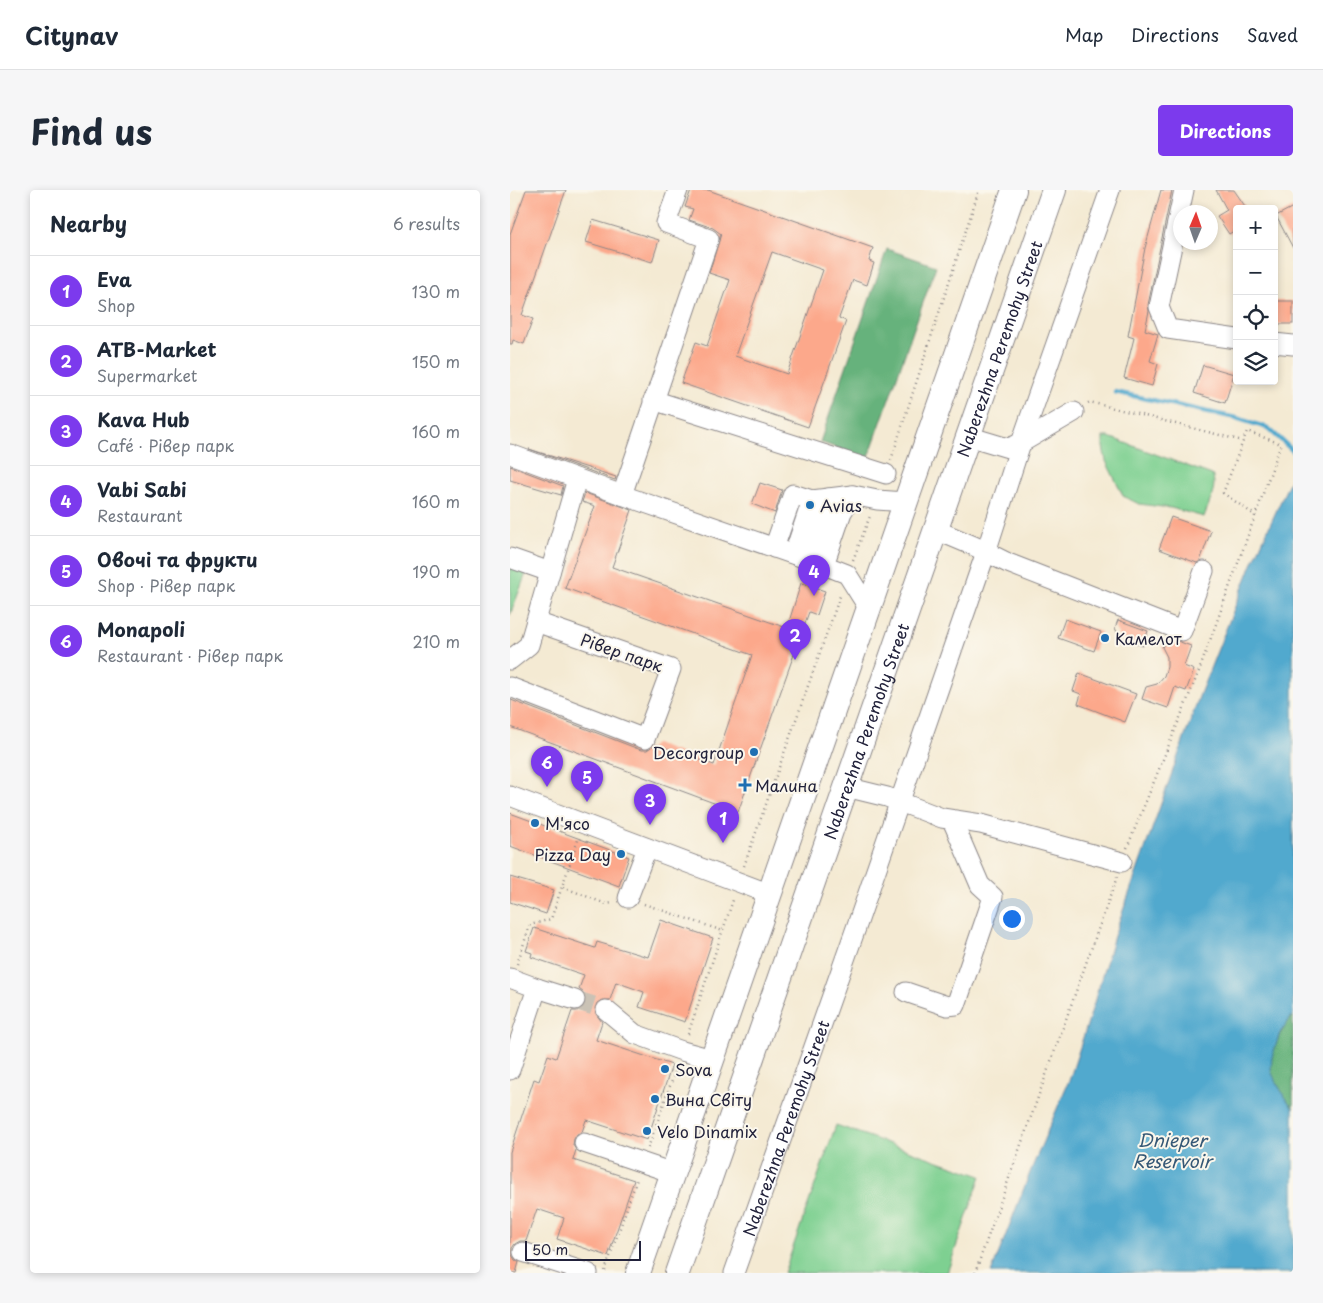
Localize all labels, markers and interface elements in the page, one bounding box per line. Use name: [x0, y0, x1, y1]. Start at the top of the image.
text: Citynav: [25, 17, 118, 53]
text: Map: [1065, 21, 1103, 48]
text: Directions: [1131, 21, 1219, 48]
text: Saved: [1247, 21, 1298, 48]
text: Find us: [30, 104, 152, 157]
button: Directions: [1158, 105, 1293, 156]
north arrow: [1173, 205, 1218, 250]
map controls: [1233, 205, 1278, 385]
button: +: [1233, 205, 1278, 250]
text: Nearby: [50, 207, 127, 239]
text: 6 results: [393, 211, 460, 235]
street label: Naberezhna Peremohy Street: [950, 237, 1048, 460]
button: −: [1233, 250, 1278, 295]
text: Eva: [97, 265, 132, 293]
text: 1: [62, 279, 70, 303]
text: 130 m: [412, 279, 460, 303]
text: Shop: [97, 293, 135, 317]
button: locate: [1233, 295, 1278, 340]
text: ATB-Market: [97, 335, 217, 363]
button: layers: [1233, 340, 1278, 385]
text: 2: [60, 349, 72, 373]
text: 150 m: [412, 349, 460, 373]
text: Supermarket: [97, 363, 197, 387]
text: Kava Hub: [97, 405, 190, 433]
text: 3: [61, 419, 71, 443]
text: 160 m: [412, 419, 460, 443]
text: Café · Рівер парк: [97, 433, 234, 457]
text: Vabi Sabi: [97, 475, 187, 503]
text: 4: [61, 489, 71, 513]
text: 160 m: [412, 489, 460, 513]
place label: Avias: [820, 493, 862, 517]
marker: Avias: [804, 499, 816, 511]
text: Restaurant: [97, 503, 183, 527]
text: Овочі та фрукти: [97, 545, 258, 573]
pin: 4: [798, 555, 830, 596]
text: 5: [61, 559, 71, 583]
text: 190 m: [412, 559, 460, 583]
text: Shop · Рівер парк: [97, 573, 235, 597]
text: Monapoli: [97, 615, 185, 643]
pin: 2: [779, 619, 811, 660]
street label: Naberezhna Peremohy Street: [817, 619, 915, 842]
place label: Камелот: [1115, 626, 1182, 650]
street label: Рівер парк: [578, 627, 667, 677]
text: 6: [60, 629, 72, 653]
text: 210 m: [412, 629, 460, 653]
marker: Камелот: [1099, 632, 1111, 644]
text: Restaurant · Рівер парк: [97, 643, 283, 667]
place label: Decorgroup: [653, 740, 744, 764]
pin: 6: [531, 746, 563, 787]
marker: Decorgroup: [748, 746, 760, 758]
pin: 5: [571, 761, 603, 802]
place label: Малина: [755, 773, 818, 797]
marker: Малина: [739, 779, 751, 791]
pin: 3: [634, 784, 666, 825]
pin: 1: [707, 802, 739, 843]
place label: М'ясо: [545, 811, 590, 835]
marker: М'ясо: [529, 817, 541, 829]
place label: Pizza Day: [535, 842, 611, 866]
marker: Pizza Day: [615, 848, 627, 860]
your location: [999, 906, 1025, 932]
street label: Naberezhna Peremohy Street: [736, 1016, 835, 1239]
place label: Sova: [675, 1057, 712, 1081]
marker: Sova: [659, 1063, 671, 1075]
place label: Вина Світу: [665, 1087, 752, 1111]
marker: Вина Світу: [649, 1093, 661, 1105]
place label: Velo Dinamix: [657, 1119, 757, 1143]
marker: Velo Dinamix: [641, 1125, 653, 1137]
water label: Dnieper Reservoir: [1132, 1126, 1214, 1174]
scale bar: [525, 1238, 641, 1261]
text: 50 m: [532, 1239, 568, 1260]

